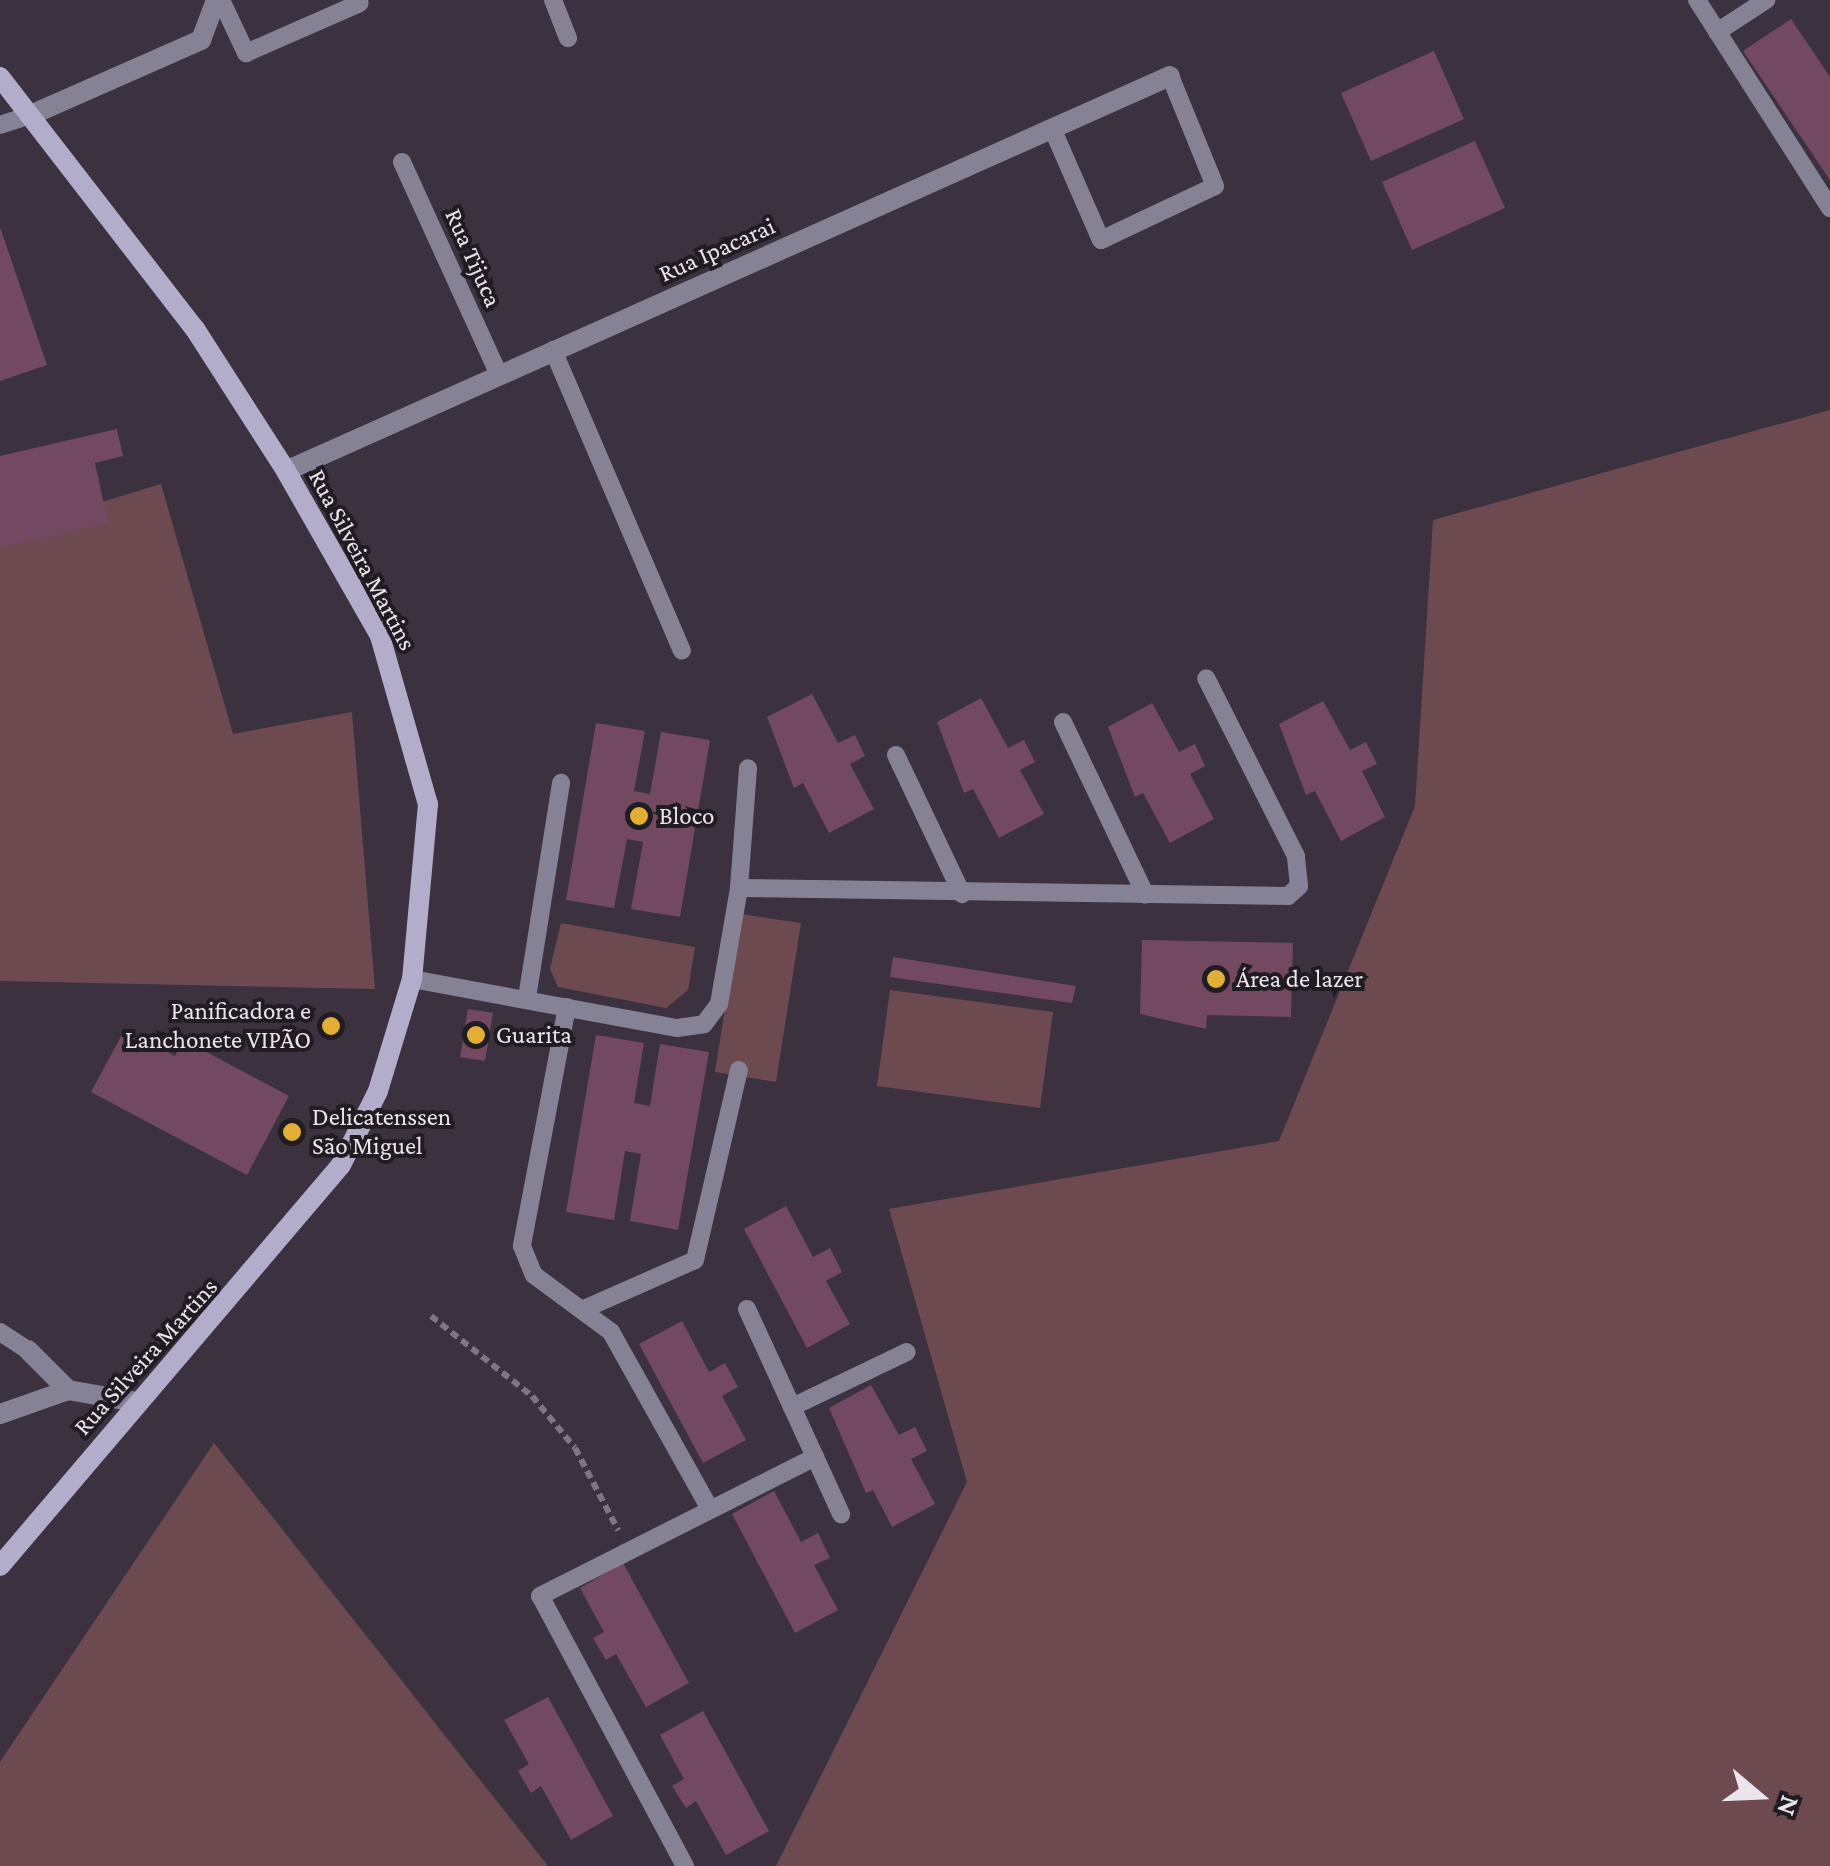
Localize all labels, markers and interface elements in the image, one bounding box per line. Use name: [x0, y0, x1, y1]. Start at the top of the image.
street label: Rua Tijuca: [438, 204, 508, 312]
street label: Rua Ipacarai: [654, 211, 780, 289]
street label: Rua Silveira Martins: [302, 464, 422, 656]
place label: Bloco: [659, 801, 714, 831]
marker: Bloco: [628, 805, 650, 827]
place label: Área de lazer: [1236, 964, 1363, 994]
marker: Área de lazer: [1205, 968, 1227, 990]
place label: Panificadora e Lanchonete VIPÃO: [125, 997, 311, 1056]
marker: Panificadora e Lanchonete VIPÃO: [320, 1015, 342, 1037]
place label: Guarita: [496, 1020, 572, 1050]
marker: Guarita: [465, 1024, 487, 1046]
place label: Delicatenssen São Miguel: [312, 1103, 451, 1162]
marker: Delicatenssen São Miguel: [281, 1121, 303, 1143]
street label: Rua Silveira Martins: [68, 1272, 224, 1442]
north arrow: [1710, 1746, 1810, 1846]
text: N: [1771, 1792, 1807, 1820]

